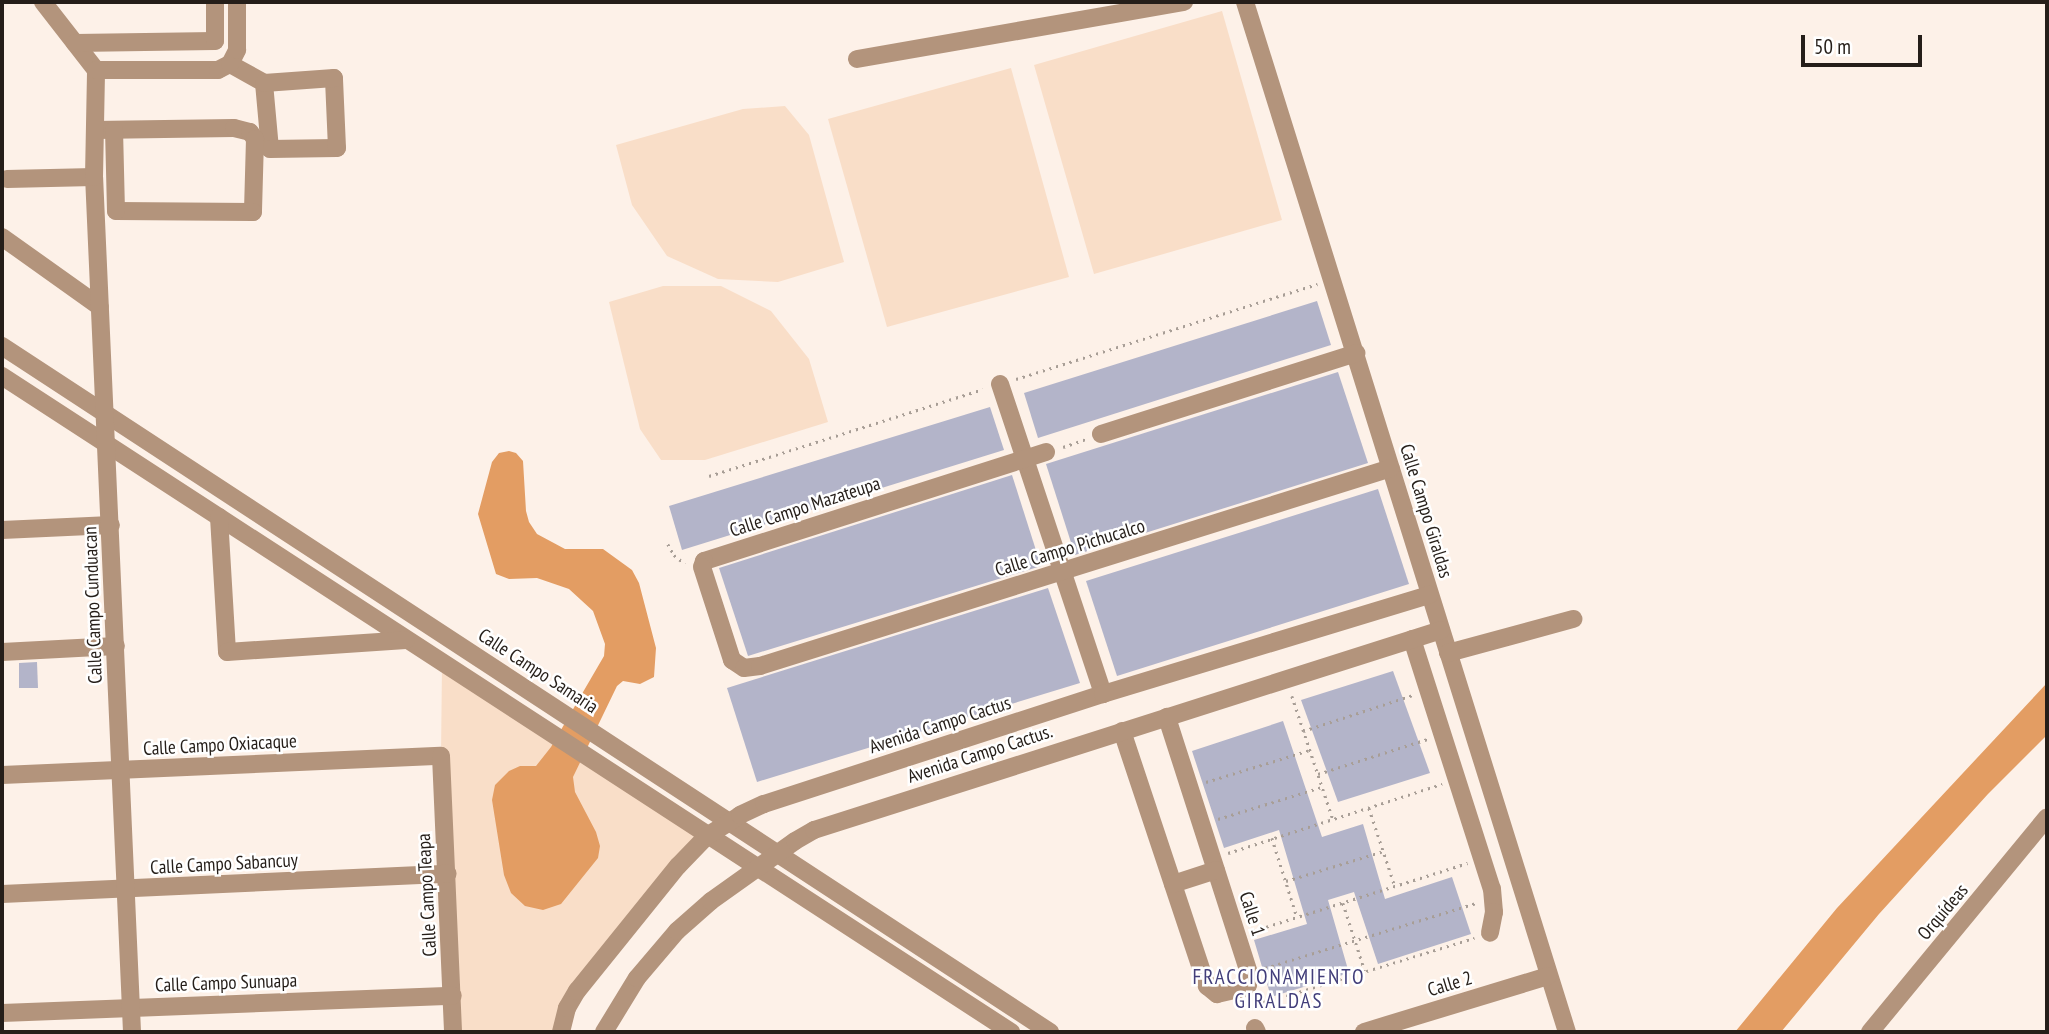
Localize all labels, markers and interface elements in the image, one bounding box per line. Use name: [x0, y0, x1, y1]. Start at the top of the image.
scale bar: [1804, 21, 1925, 65]
text: 50 m: [1814, 33, 1851, 60]
street label: Calle Campo Giraldas: [1395, 441, 1457, 581]
street label: Calle Campo Mazateupa: [727, 472, 883, 542]
street label: Calle Campo Pichucalco: [992, 514, 1148, 582]
street label: Calle Campo Cunduacan: [79, 526, 107, 684]
street label: Calle Campo Samaria: [474, 624, 602, 718]
street label: Avenida Campo Cactus: [866, 691, 1014, 759]
street label: Avenida Campo Cactus.: [905, 720, 1055, 788]
street label: Calle Campo Oxiacaque: [143, 730, 297, 760]
street label: Calle Campo Teapa: [412, 833, 442, 957]
street label: Calle Campo Sabancuy: [150, 849, 298, 879]
street label: Orquídeas: [1913, 879, 1973, 945]
street label: Calle 1: [1234, 889, 1270, 939]
district label: FRACCIONAMIENTO GIRALDAS: [1194, 964, 1364, 1014]
street label: Calle 2: [1425, 966, 1475, 1002]
street label: Calle Campo Sunuapa: [155, 969, 297, 997]

